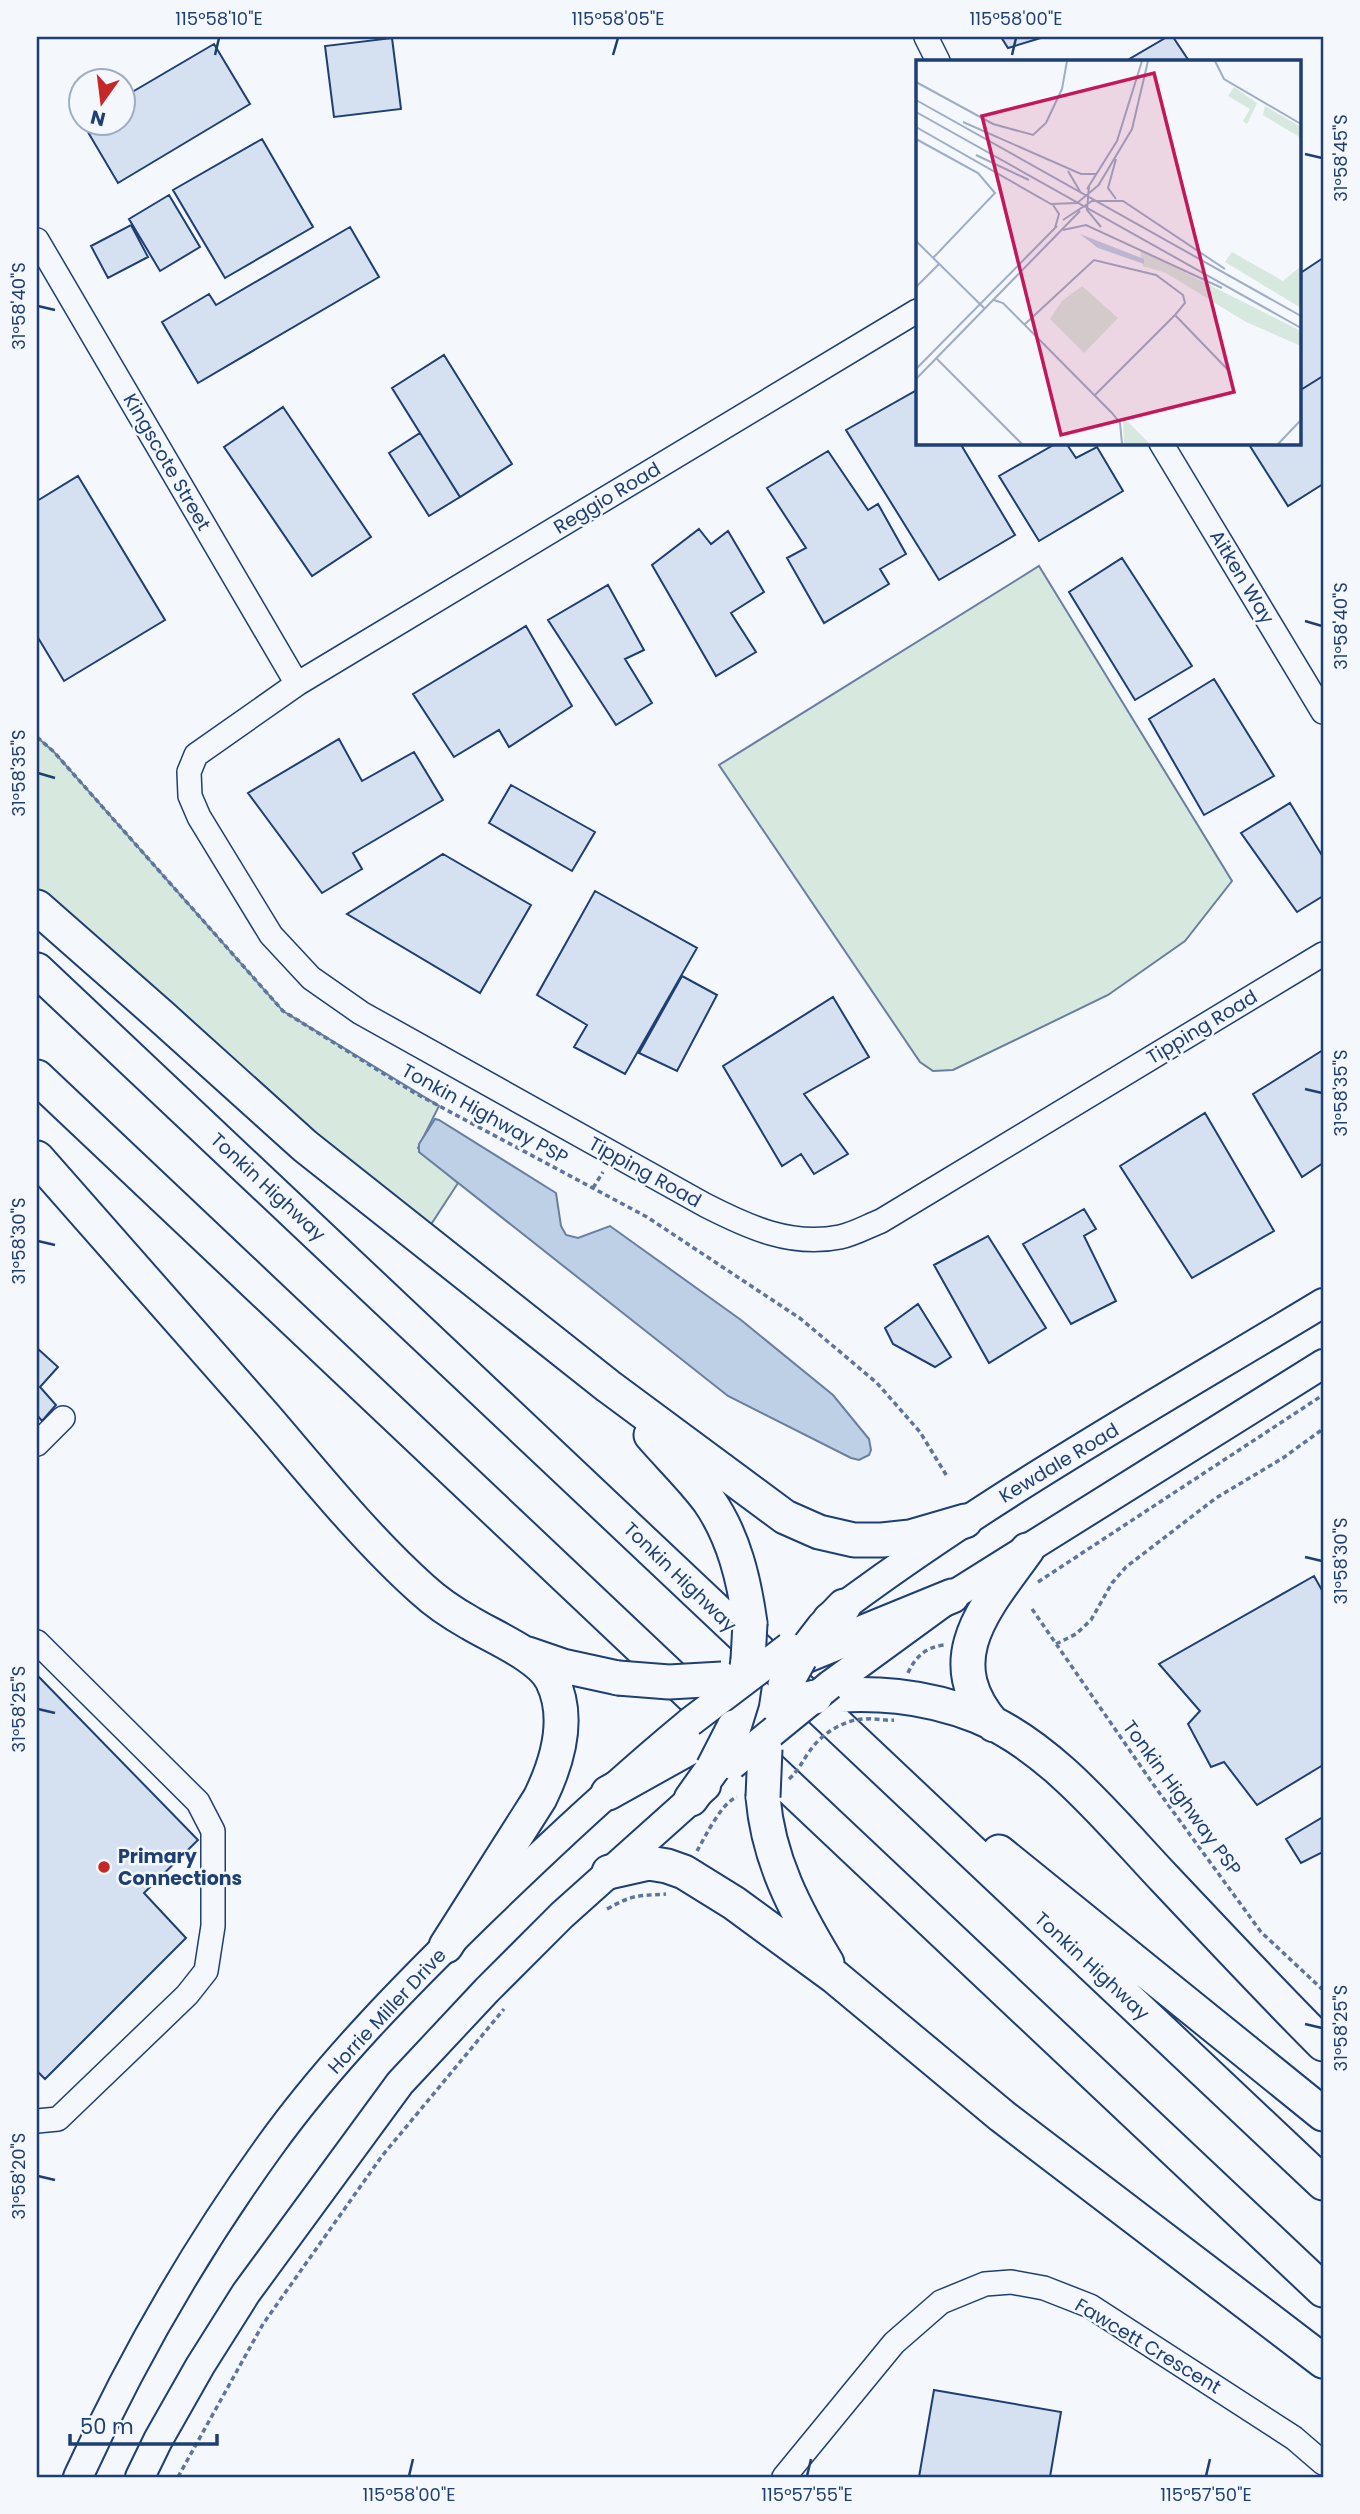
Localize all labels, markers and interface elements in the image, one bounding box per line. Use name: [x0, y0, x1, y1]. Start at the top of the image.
text: 115°58'10"E: [175, 6, 263, 31]
text: 115°58'05"E: [572, 6, 664, 31]
text: 115°58'00"E: [970, 6, 1062, 31]
inset map: [916, 60, 1300, 444]
north arrow: [66, 66, 136, 136]
text: N: [88, 103, 108, 133]
text: 31°58'45"S: [1328, 114, 1353, 202]
text: 31°58'40"S: [6, 262, 31, 350]
street label: Kingscote Street: [117, 389, 217, 536]
street label: Reggio Road: [548, 455, 666, 541]
street label: Aitken Way: [1203, 525, 1281, 629]
text: 31°58'40"S: [1328, 582, 1353, 670]
text: 31°58'35"S: [6, 730, 31, 817]
street label: Tipping Road: [1142, 983, 1262, 1071]
text: 31°58'35"S: [1328, 1050, 1353, 1137]
street label: Tonkin Highway PSP: [397, 1057, 573, 1171]
street label: Tonkin Highway: [205, 1127, 332, 1248]
street label: Tipping Road: [584, 1130, 706, 1214]
text: 31°58'30"S: [6, 1198, 31, 1285]
street label: Kewdale Road: [994, 1417, 1124, 1509]
street label: Tonkin Highway: [617, 1516, 743, 1638]
text: 31°58'30"S: [1328, 1518, 1353, 1605]
text: 31°58'25"S: [6, 1666, 31, 1752]
street label: Tonkin Highway PSP: [1116, 1715, 1248, 1881]
place label: Primary Connections: [118, 1843, 242, 1892]
marker: Primary Connections: [96, 1859, 112, 1875]
street label: Tonkin Highway: [1029, 1906, 1156, 2027]
street label: Horrie Miller Drive: [322, 1942, 452, 2080]
text: 31°58'25"S: [1328, 1985, 1353, 2071]
text: 31°58'20"S: [6, 2133, 31, 2219]
street label: Fawcett Crescent: [1070, 2292, 1226, 2400]
scale bar: [70, 2402, 217, 2446]
text: 50 m: [80, 2412, 134, 2441]
text: 115°58'00"E: [363, 2482, 455, 2507]
text: 115°57'55"E: [761, 2482, 853, 2507]
text: 115°57'50"E: [1160, 2482, 1252, 2507]

